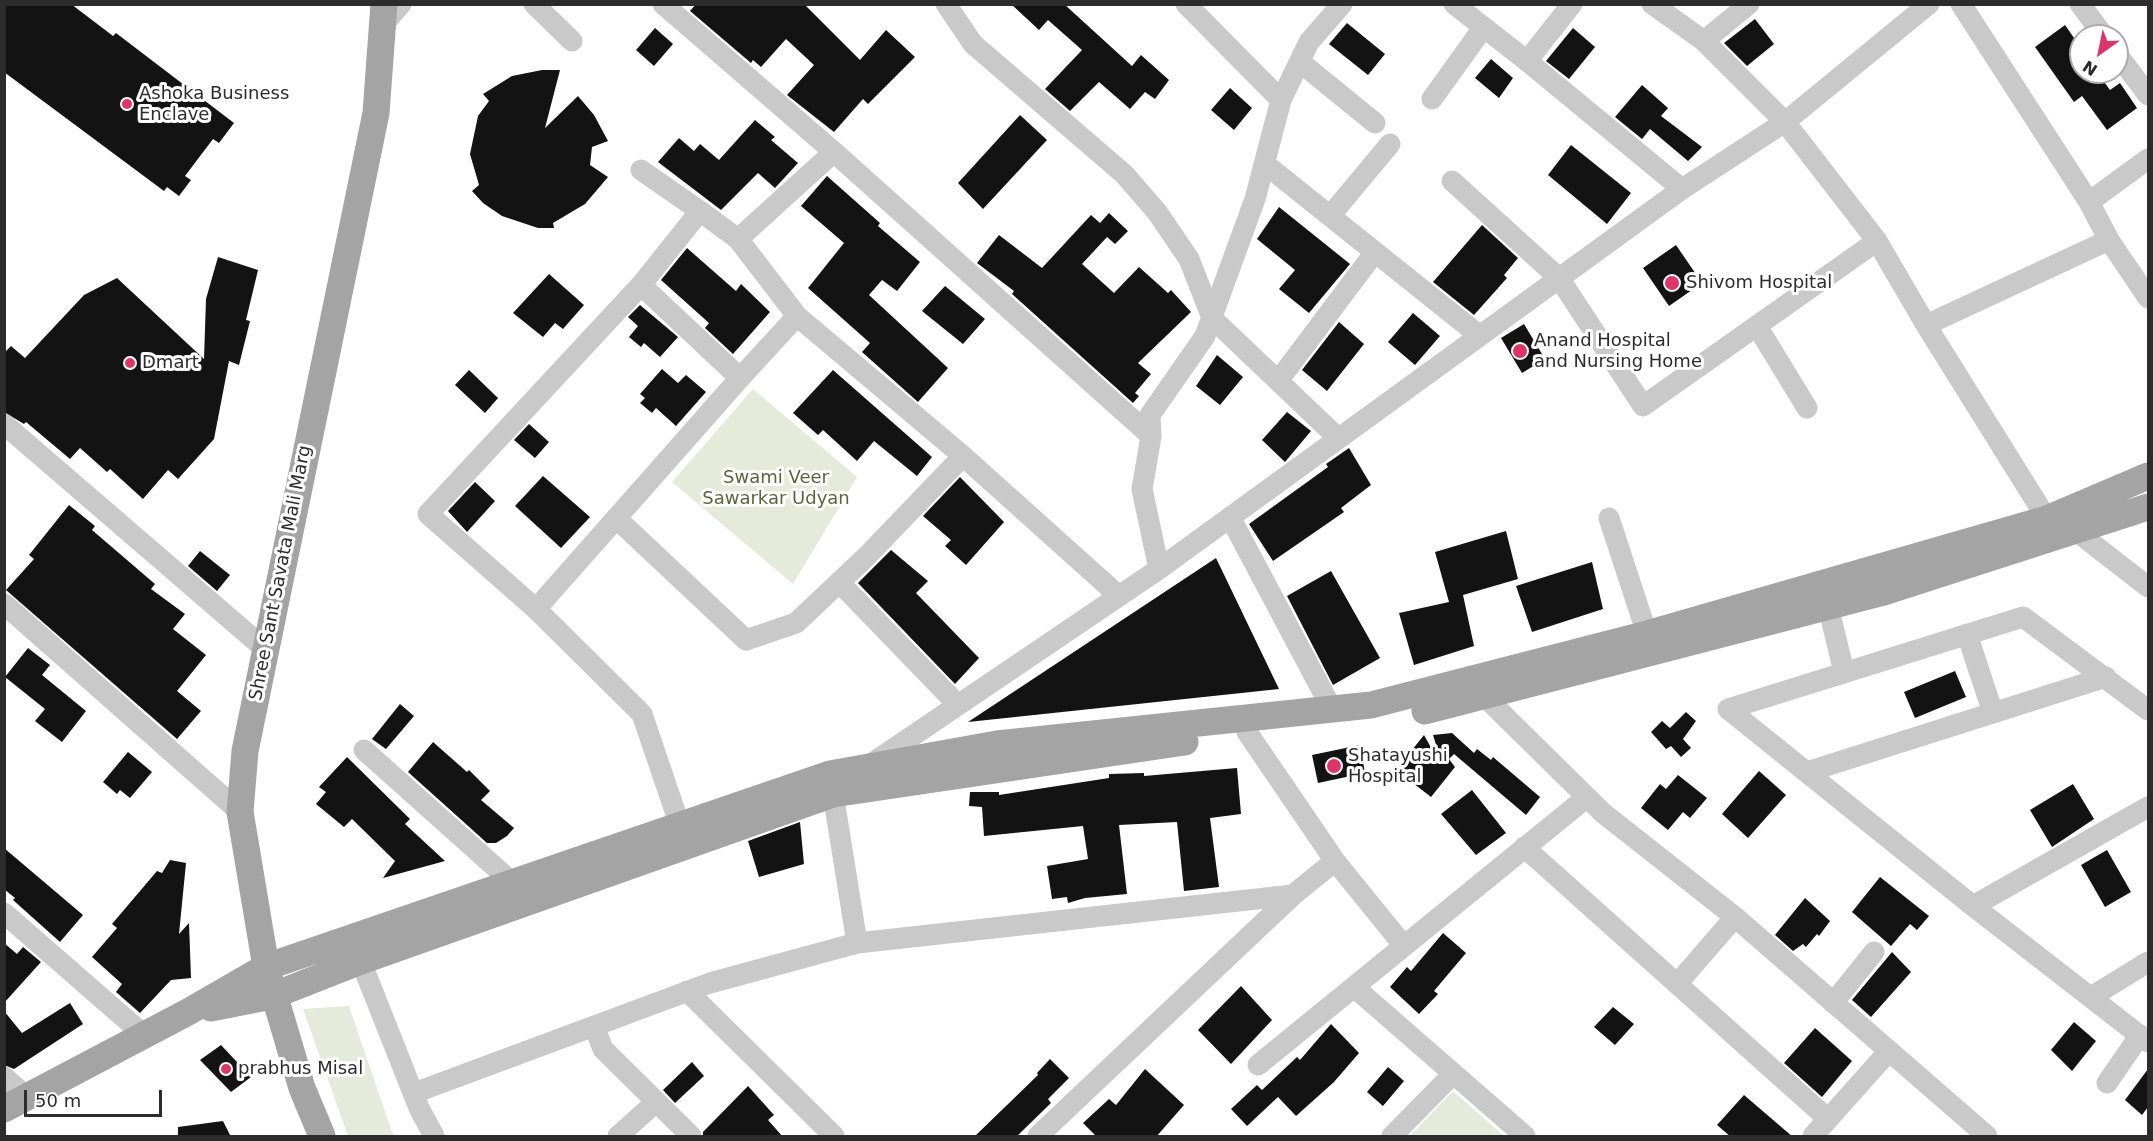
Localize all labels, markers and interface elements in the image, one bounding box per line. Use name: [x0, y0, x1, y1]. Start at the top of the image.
north arrow: [2069, 24, 2129, 84]
text: N: [2079, 56, 2101, 79]
place label: Ashoka Business Enclave: [139, 83, 289, 125]
marker: Ashoka Business Enclave: [120, 97, 134, 111]
place label: Shivom Hospital: [1686, 272, 1832, 294]
marker: Shivom Hospital: [1663, 274, 1681, 292]
place label: Anand Hospital and Nursing Home: [1534, 330, 1702, 372]
marker: Anand Hospital and Nursing Home: [1511, 342, 1529, 360]
place label: Dmart: [142, 352, 199, 374]
marker: Dmart: [123, 356, 137, 370]
street label: Shree Sant Savata Mali Marg: [246, 443, 316, 703]
park label: Swami Veer Sawarkar Udyan: [702, 467, 850, 510]
place label: Shatayushi Hospital: [1348, 745, 1448, 788]
marker: Shatayushi Hospital: [1325, 757, 1343, 775]
place label: prabhus Misal: [238, 1058, 363, 1080]
marker: prabhus Misal: [219, 1062, 233, 1076]
scale bar: [27, 1078, 165, 1116]
text: 50 m: [35, 1090, 81, 1111]

